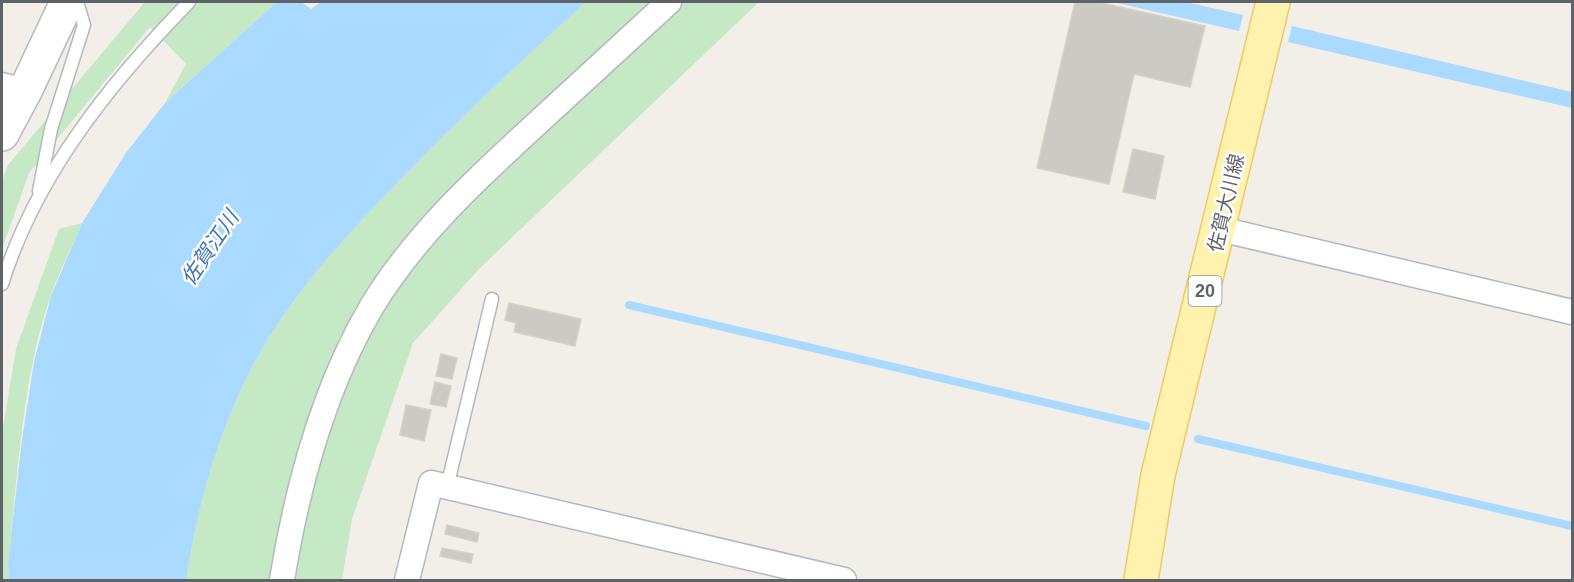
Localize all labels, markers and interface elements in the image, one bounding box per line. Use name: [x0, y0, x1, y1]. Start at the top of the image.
street label: 佐賀大川線: [1204, 152, 1248, 254]
water label: 佐賀江川: [177, 205, 244, 289]
road number: 20: [1188, 276, 1222, 306]

